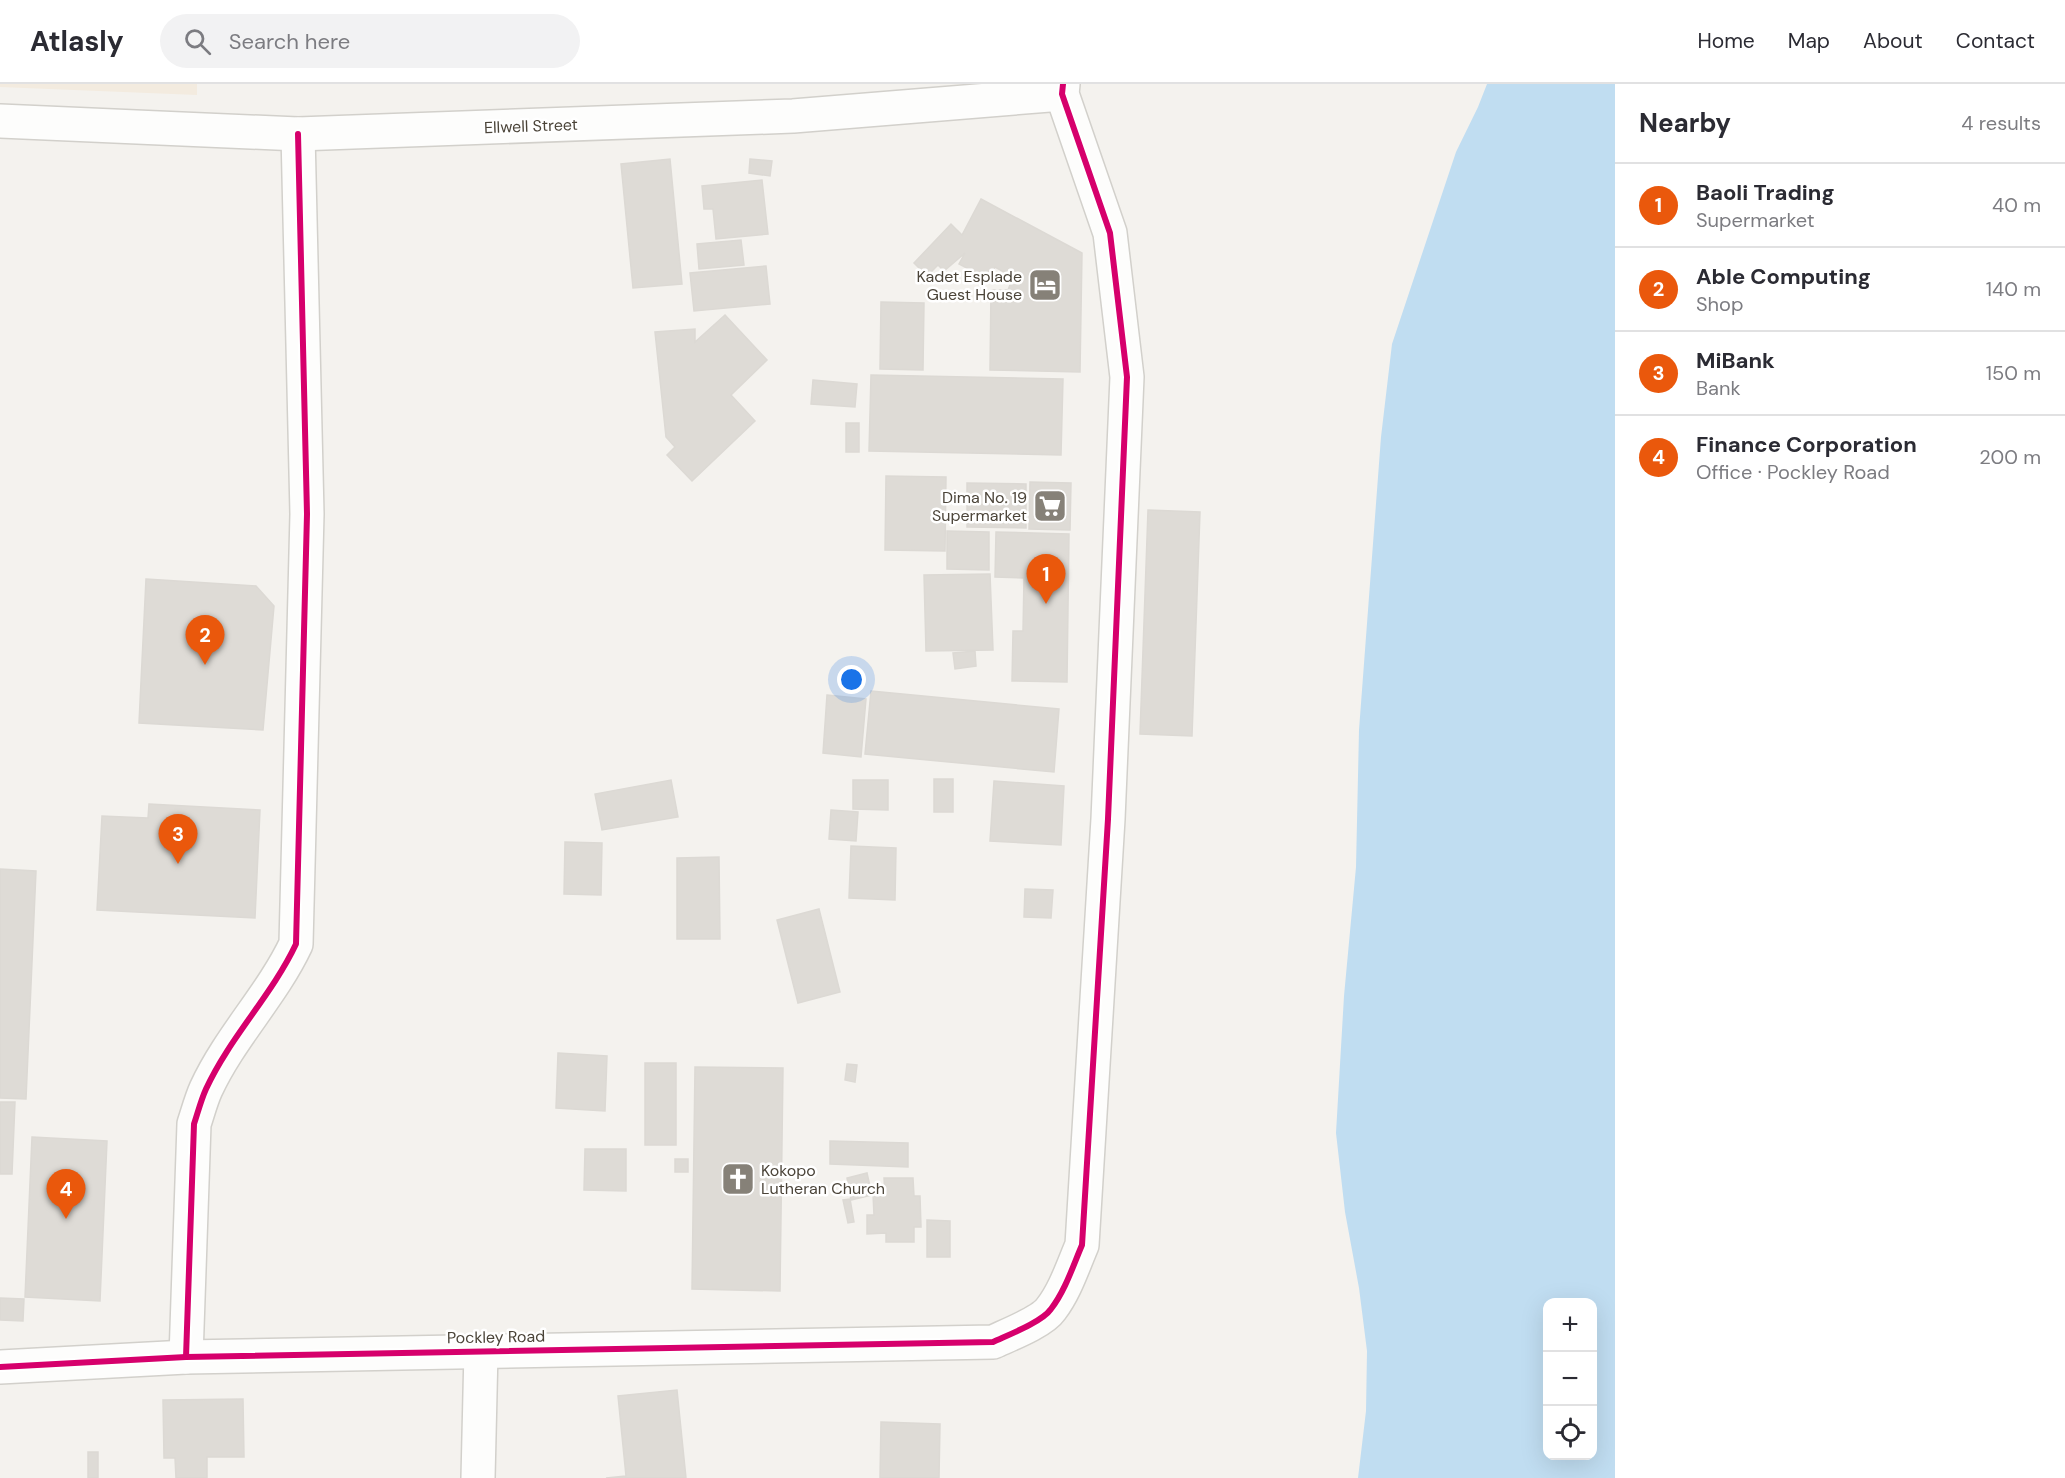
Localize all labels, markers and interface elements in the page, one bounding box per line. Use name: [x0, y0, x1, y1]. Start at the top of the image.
search box: [160, 14, 580, 68]
text: Atlasly: [30, 23, 124, 60]
icon: search: [181, 25, 214, 58]
text: Search here: [229, 27, 350, 56]
text: Home: [1697, 27, 1755, 55]
text: Map: [1788, 27, 1830, 55]
text: About: [1863, 27, 1923, 55]
text: Contact: [1956, 27, 2035, 55]
text: Nearby: [1639, 106, 1731, 140]
text: 4 results: [1961, 110, 2041, 136]
street label: Ellwell Street: [484, 114, 578, 138]
text: Baoli Trading: [1696, 178, 1835, 207]
text: 1: [1655, 192, 1662, 218]
text: 40 m: [1992, 192, 2041, 218]
text: Supermarket: [1696, 207, 1815, 233]
text: Able Computing: [1696, 262, 1871, 291]
place label: Kadet Esplade Guest House: [916, 266, 1022, 305]
hotel icon: Kadet Esplade Guest House: [1027, 267, 1063, 303]
text: 2: [1653, 276, 1664, 302]
text: 140 m: [1986, 276, 2041, 302]
text: Shop: [1696, 291, 1743, 317]
text: MiBank: [1696, 346, 1775, 375]
text: 3: [1652, 360, 1665, 386]
text: 150 m: [1986, 360, 2041, 386]
text: Bank: [1696, 375, 1741, 401]
text: Finance Corporation: [1696, 430, 1917, 459]
text: 4: [1652, 444, 1665, 470]
text: 200 m: [1979, 444, 2041, 470]
text: Office · Pockley Road: [1696, 459, 1890, 485]
place label: Dima No. 19 Supermarket: [932, 487, 1027, 526]
supermarket icon: Dima No. 19 Supermarket: [1032, 488, 1068, 524]
pin: 1: [1026, 554, 1066, 604]
pin: 2: [186, 616, 224, 665]
your location: [837, 665, 866, 694]
pin: 3: [158, 814, 198, 864]
place label: Kokopo Lutheran Church: [761, 1160, 885, 1199]
church icon: Kokopo Lutheran Church: [720, 1161, 756, 1197]
pin: 4: [46, 1170, 86, 1219]
map controls: [1543, 1298, 1597, 1460]
button: +: [1543, 1298, 1597, 1352]
street label: Pockley Road: [447, 1326, 545, 1348]
button: −: [1543, 1352, 1597, 1406]
button: locate: [1543, 1406, 1597, 1460]

